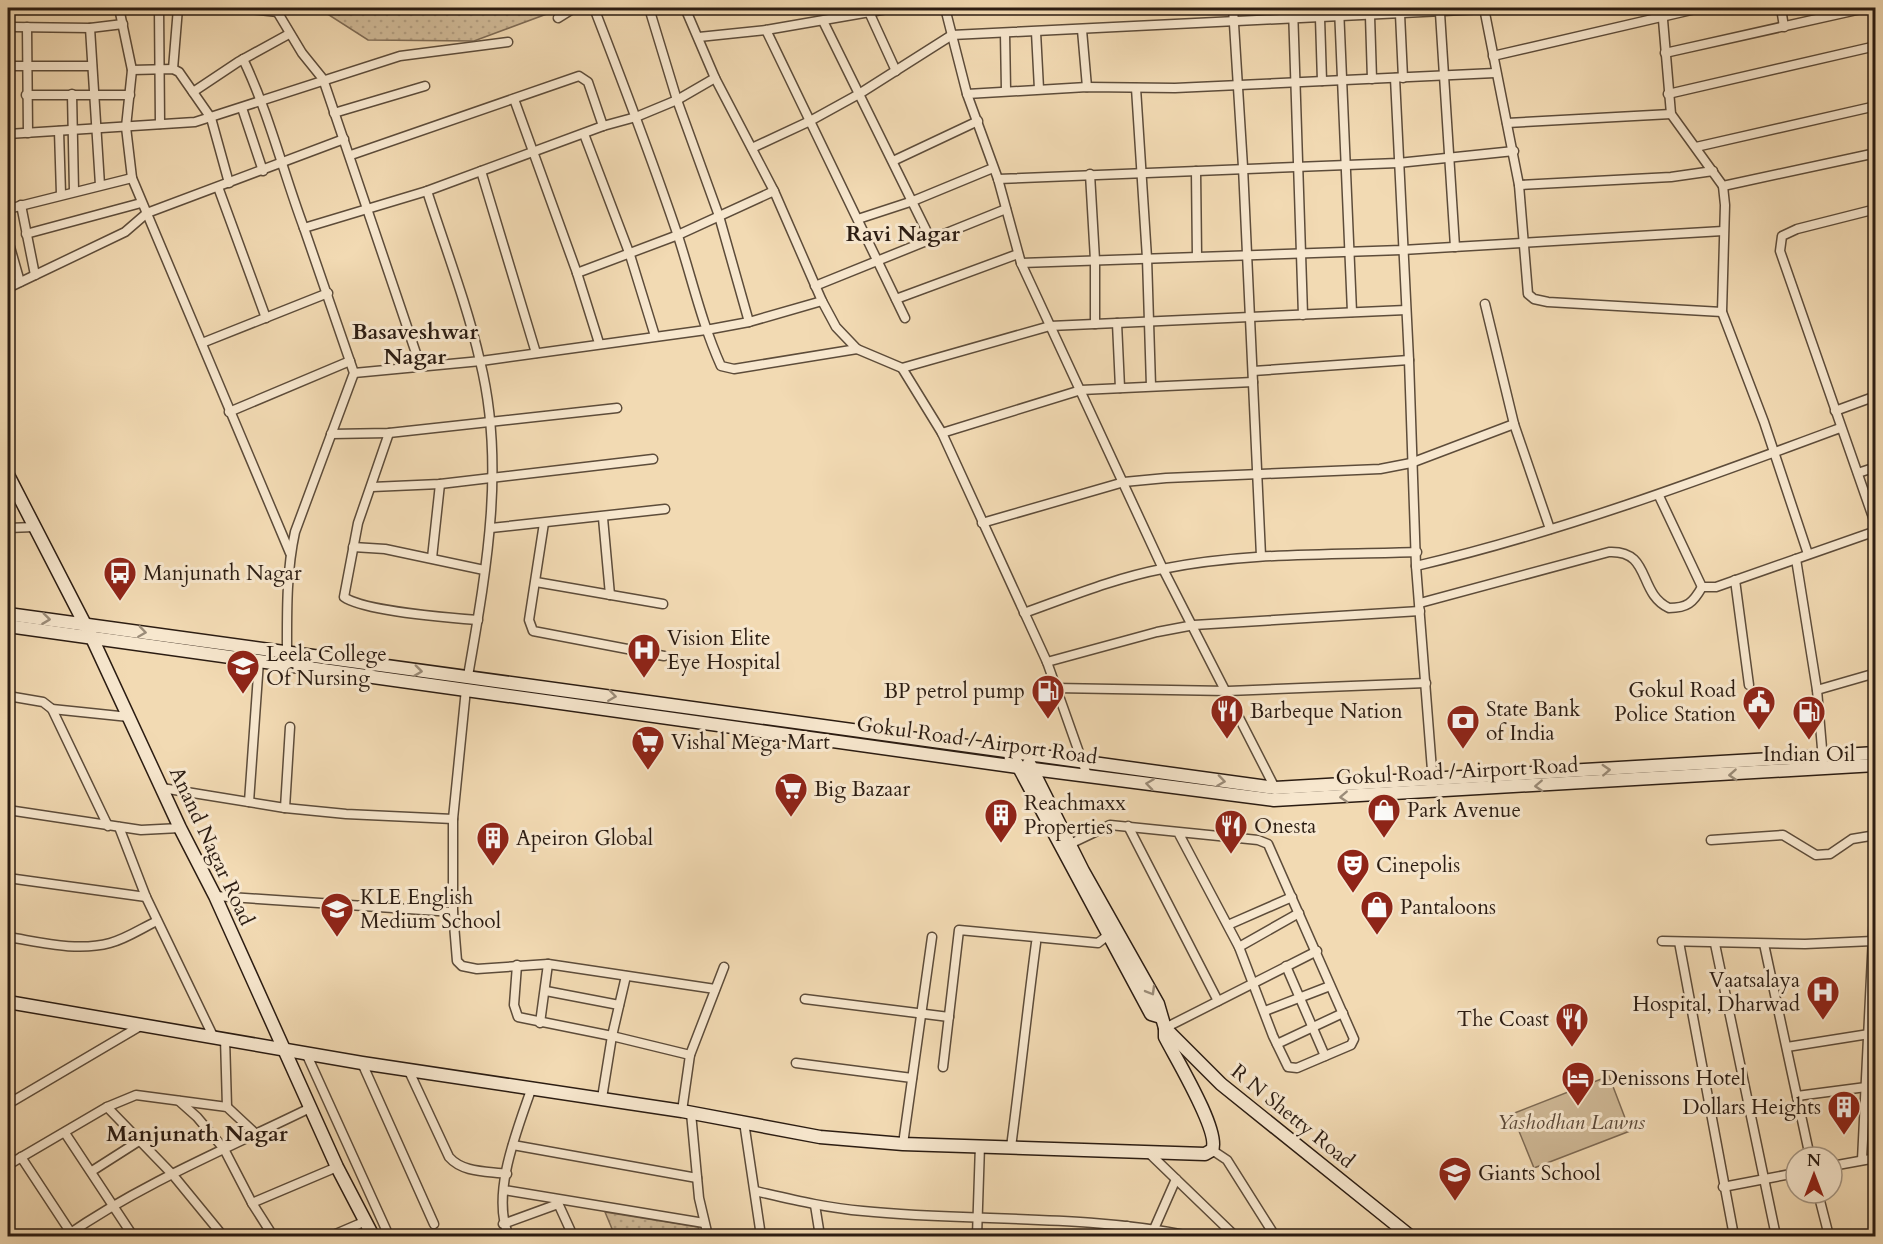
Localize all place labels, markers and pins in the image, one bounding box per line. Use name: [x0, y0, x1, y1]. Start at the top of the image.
bus stop icon: Manjunath Nagar: [102, 555, 138, 602]
place label: Manjunath Nagar: [143, 559, 302, 588]
place label: Vision Elite Eye Hospital: [667, 624, 780, 677]
hospital icon: Vision Elite Eye Hospital: [626, 632, 662, 679]
place label: Leela College Of Nursing: [266, 640, 387, 693]
school or university icon: Leela College Of Nursing: [225, 648, 261, 695]
fuel station icon: BP petrol pump: [1030, 673, 1066, 720]
place label: Gokul Road Police Station: [1614, 676, 1736, 729]
place label: BP petrol pump: [884, 677, 1025, 706]
public building icon: Gokul Road Police Station: [1741, 684, 1777, 731]
restaurant icon: Barbeque Nation: [1209, 693, 1245, 740]
fuel station icon: Indian Oil: [1791, 694, 1827, 741]
place label: State Bank of India: [1486, 695, 1581, 748]
place label: Barbeque Nation: [1250, 697, 1403, 726]
bank icon: State Bank of India: [1445, 703, 1481, 750]
supermarket icon: Vishal Mega Mart: [630, 724, 666, 771]
place label: Vishal Mega Mart: [671, 728, 830, 757]
place label: Indian Oil: [1763, 740, 1855, 769]
supermarket icon: Big Bazaar: [773, 771, 809, 818]
place label: Big Bazaar: [814, 775, 910, 804]
place label: Reachmaxx Properties: [1024, 789, 1127, 842]
shop icon: Park Avenue: [1366, 792, 1402, 839]
place label: Park Avenue: [1407, 796, 1521, 825]
building icon: Reachmaxx Properties: [983, 797, 1019, 844]
restaurant icon: Onesta: [1213, 808, 1249, 855]
place label: Onesta: [1254, 812, 1316, 841]
building icon: Apeiron Global: [475, 820, 511, 867]
place label: Apeiron Global: [516, 824, 653, 853]
theatre icon: Cinepolis: [1335, 847, 1371, 894]
place label: Cinepolis: [1376, 851, 1460, 880]
place label: KLE English Medium School: [360, 883, 501, 936]
shop icon: Pantaloons: [1359, 889, 1395, 936]
school or university icon: KLE English Medium School: [319, 891, 355, 938]
place label: Pantaloons: [1400, 893, 1496, 922]
place label: Vaatsalaya Hospital, Dharwad: [1633, 966, 1800, 1019]
hospital icon: Vaatsalaya Hospital, Dharwad: [1805, 974, 1841, 1021]
restaurant icon: The Coast: [1554, 1001, 1590, 1048]
place label: The Coast: [1457, 1005, 1549, 1034]
hotel icon: Denissons Hotel: [1560, 1060, 1596, 1107]
place label: Denissons Hotel: [1601, 1064, 1746, 1093]
building icon: Dollars Heights: [1826, 1089, 1862, 1136]
place label: Dollars Heights: [1683, 1093, 1821, 1122]
school or university icon: Giants School: [1437, 1155, 1473, 1202]
place label: Giants School: [1478, 1159, 1601, 1188]

